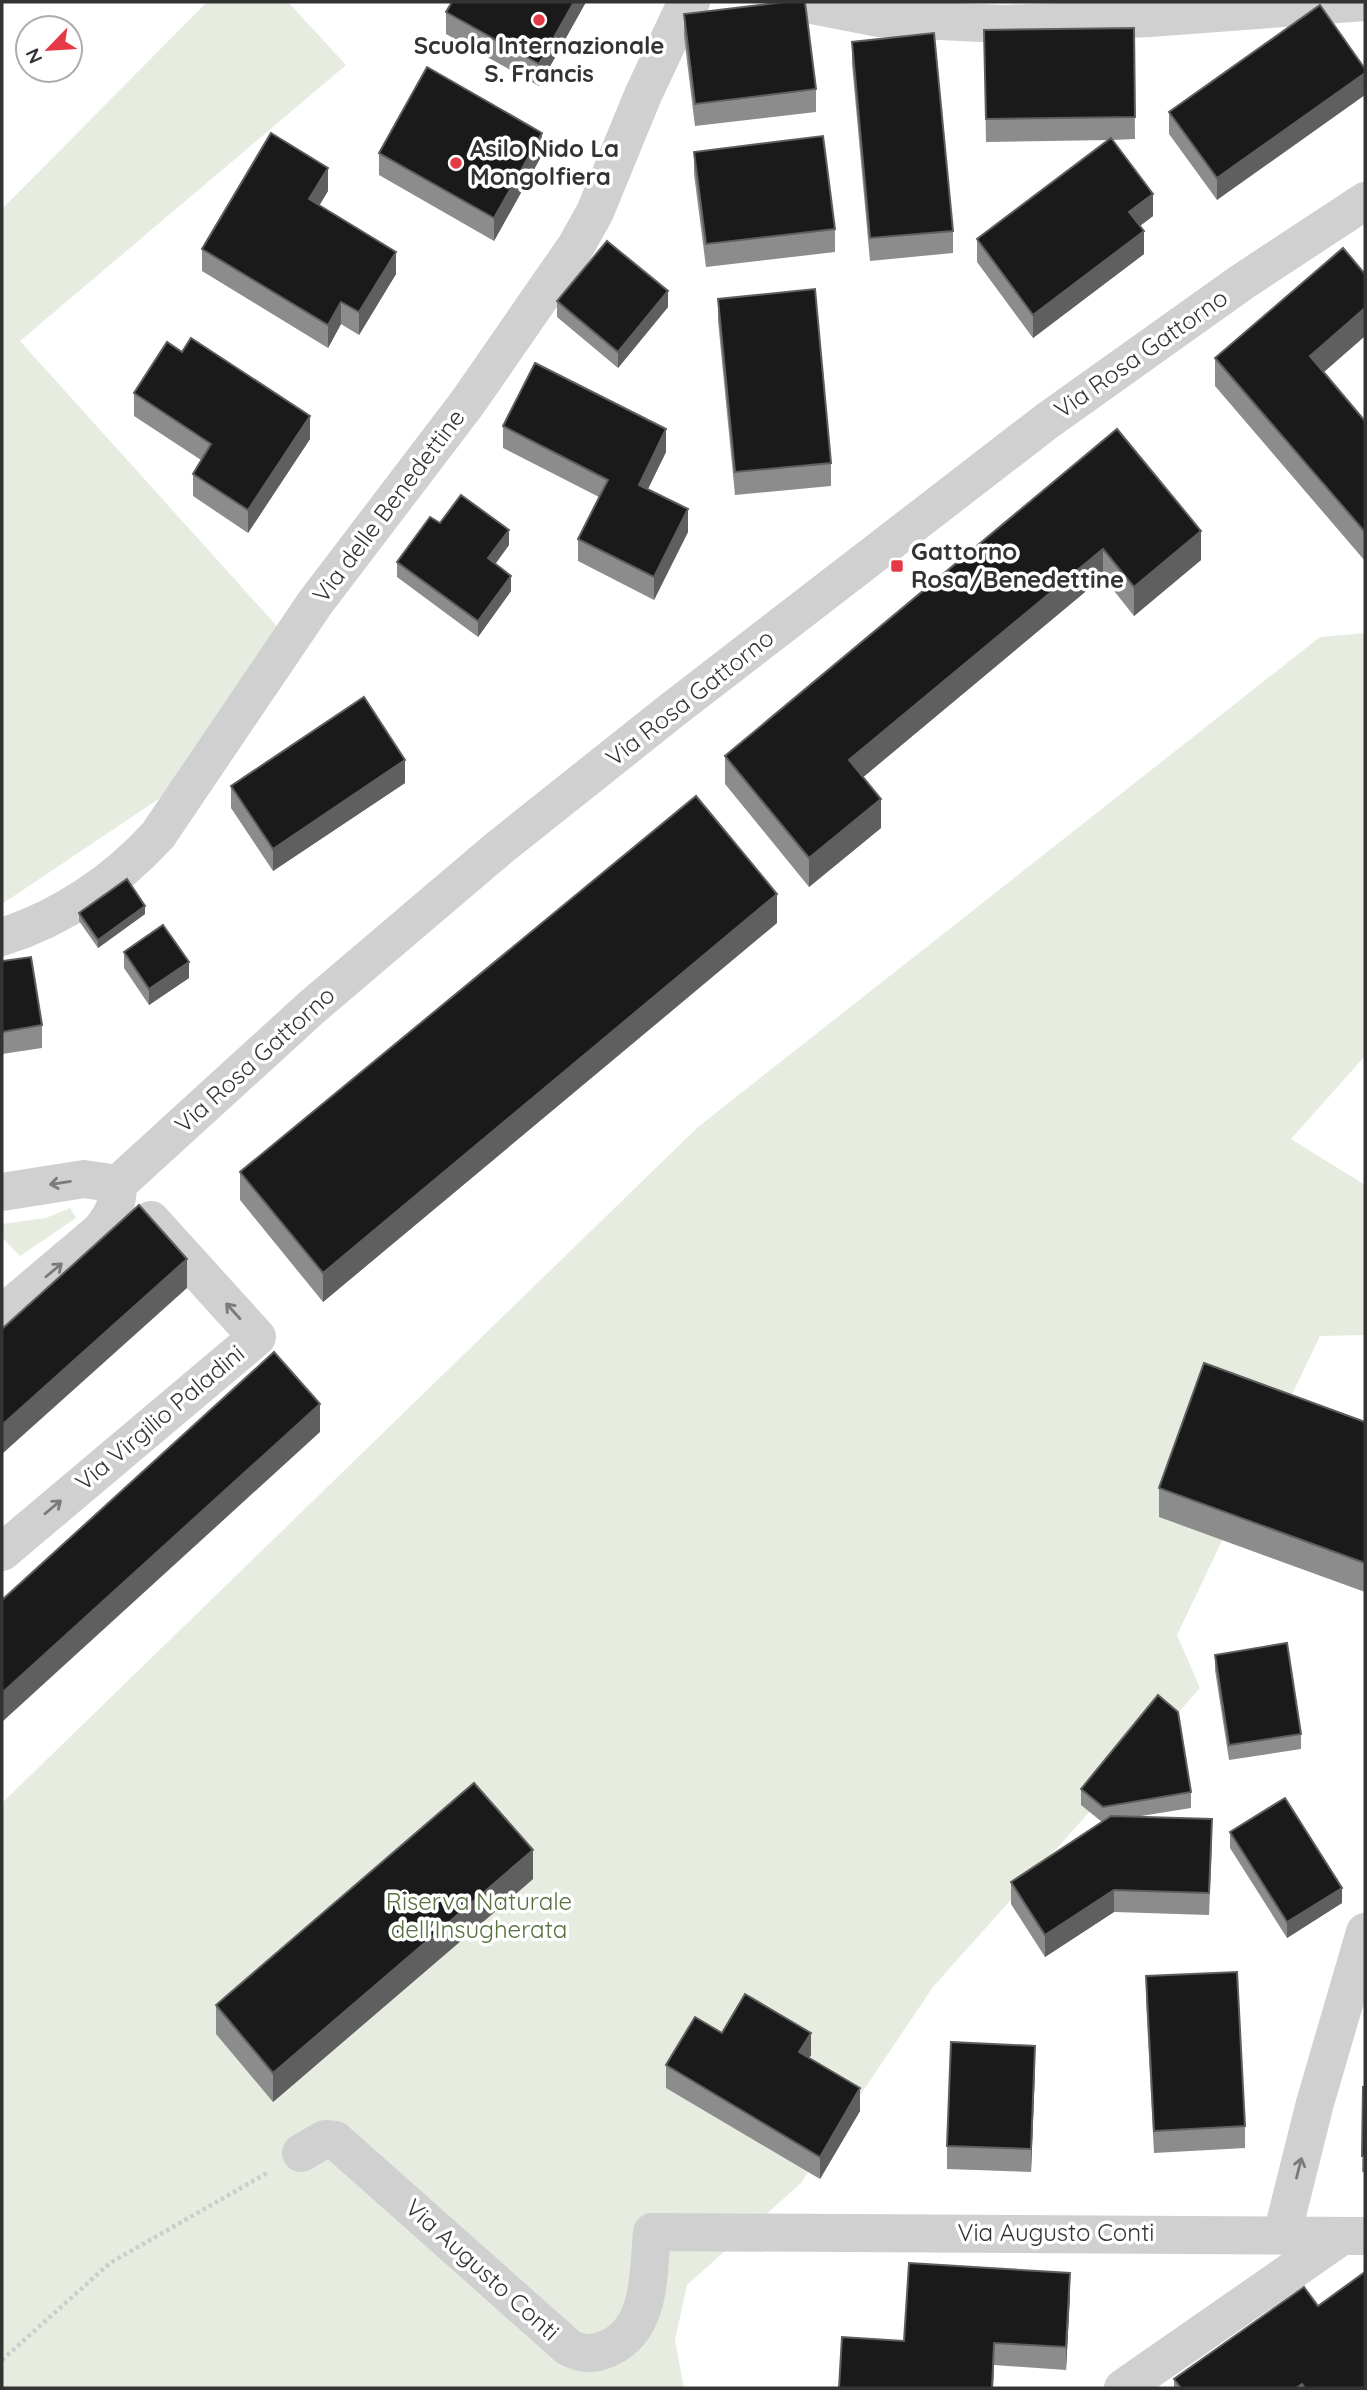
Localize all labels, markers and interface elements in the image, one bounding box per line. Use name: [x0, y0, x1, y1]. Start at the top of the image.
marker: Scuola Internazionale S. Francis: [531, 12, 547, 28]
north arrow: [14, 14, 84, 84]
place label: Scuola Internazionale S. Francis: [414, 30, 664, 88]
text: N: [20, 45, 47, 68]
place label: Asilo Nido La Mongolfiera: [470, 133, 619, 191]
marker: Asilo Nido La Mongolfiera: [448, 155, 464, 171]
street label: Via Rosa Gattorno: [1048, 282, 1233, 424]
street label: Via delle Benedettine: [306, 403, 471, 608]
place label: Gattorno Rosa/Benedettine: [911, 536, 1124, 594]
marker: Gattorno Rosa/Benedettine: [889, 558, 905, 574]
street label: Via Rosa Gattorno: [599, 622, 779, 772]
street label: Via Rosa Gattorno: [168, 980, 341, 1139]
one-way arrow: [49, 1177, 72, 1190]
one-way arrow: [44, 1262, 62, 1278]
one-way arrow: [225, 1302, 241, 1320]
street label: Via Virgilio Paladini: [69, 1338, 250, 1497]
one-way arrow: [44, 1499, 62, 1515]
park label: Riserva Naturale dell'Insugherata: [386, 1886, 572, 1944]
one-way arrow: [1293, 2158, 1306, 2180]
street label: Via Augusto Conti: [399, 2192, 566, 2346]
street label: Via Augusto Conti: [958, 2217, 1154, 2247]

